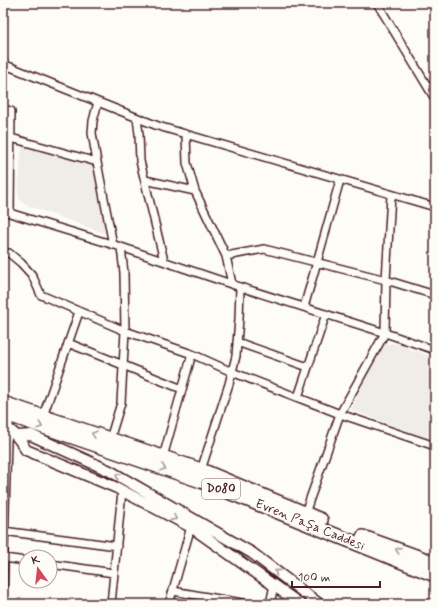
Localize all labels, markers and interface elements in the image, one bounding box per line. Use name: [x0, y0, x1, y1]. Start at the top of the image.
one-way arrow: [36, 421, 43, 430]
one-way arrow: [91, 430, 98, 439]
one-way arrow: [159, 464, 166, 472]
one-way arrow: [115, 473, 122, 480]
road number: D080: [202, 479, 240, 499]
street label: Evren Paşa Caddesi: [253, 495, 367, 555]
one-way arrow: [169, 513, 177, 521]
one-way arrow: [395, 546, 402, 555]
north arrow: [18, 549, 58, 589]
text: K: [30, 552, 41, 568]
scale bar: [292, 563, 380, 589]
one-way arrow: [274, 570, 281, 577]
text: 100 m: [298, 570, 330, 586]

